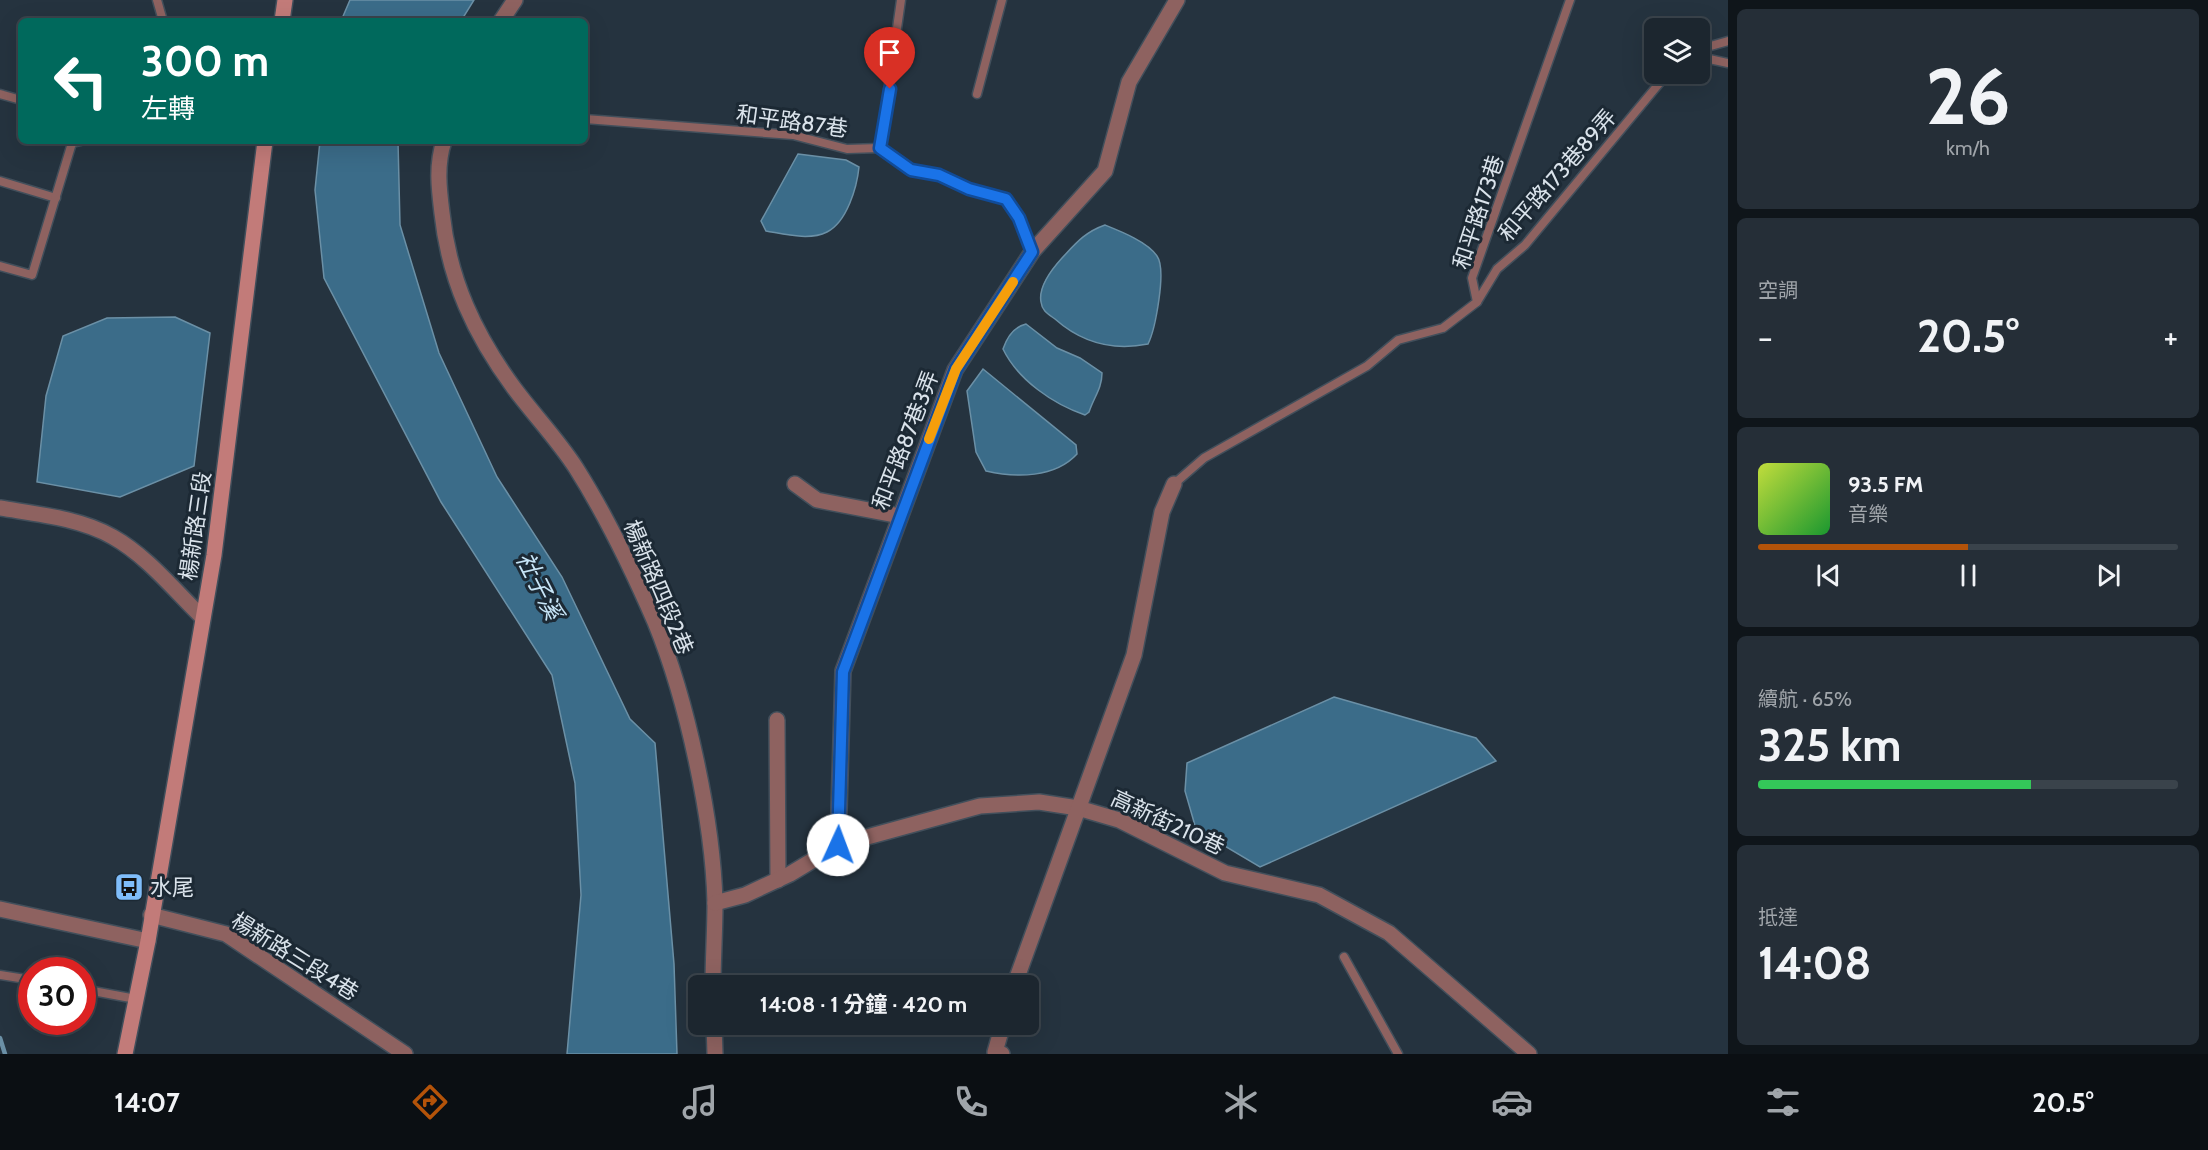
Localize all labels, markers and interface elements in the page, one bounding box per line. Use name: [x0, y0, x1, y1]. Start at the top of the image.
map controls: [1644, 18, 1710, 84]
button: layers: [1644, 18, 1710, 84]
pin: [864, 27, 915, 89]
text: 300 m: [141, 35, 269, 87]
icon: arrive: [873, 36, 906, 69]
icon: left: [42, 42, 120, 120]
text: 26: [1925, 49, 2011, 144]
text: 左轉: [141, 92, 195, 125]
street label: 和平路87巷: [734, 100, 849, 143]
street label: 和平路173巷89弄: [1493, 104, 1622, 247]
text: km/h: [1946, 136, 1990, 160]
street label: 和平路173巷: [1447, 152, 1510, 273]
text: 空調: [1758, 278, 1798, 302]
text: 20.5°: [1917, 309, 2019, 363]
text: −: [1758, 317, 1773, 357]
text: +: [2163, 317, 2178, 357]
street label: 和平路87巷3弄: [867, 367, 944, 513]
street label: 楊新路三段: [174, 470, 217, 582]
text: 93.5 FM: [1848, 471, 1923, 498]
text: 音樂: [1848, 502, 1888, 526]
street label: 楊新路四段2巷: [618, 516, 699, 659]
water label: 社子溪: [510, 547, 570, 627]
icon: previous: [1812, 559, 1845, 592]
icon: pause: [1952, 559, 1985, 592]
icon: next: [2092, 559, 2125, 592]
text: 續航 · 65%: [1758, 687, 1852, 711]
text: 325 km: [1758, 718, 1901, 772]
street label: 高新街210巷: [1107, 784, 1229, 860]
position arrow: [806, 813, 870, 877]
bus stop icon: 水尾: [113, 871, 145, 903]
place label: 水尾: [150, 874, 194, 901]
text: 抵達: [1758, 905, 1798, 929]
street label: 楊新路三段4巷: [226, 907, 363, 1006]
text: 14:08: [1758, 936, 1872, 990]
speed limit sign: 30: [18, 957, 96, 1035]
text: 14:08 · 1 分鐘 · 420 m: [760, 991, 967, 1018]
icon: directions: [409, 1081, 451, 1123]
icon: music: [679, 1081, 721, 1123]
icon: phone: [950, 1081, 992, 1123]
icon: climate: [1220, 1081, 1262, 1123]
icon: car: [1491, 1081, 1533, 1123]
icon: filters: [1762, 1081, 1804, 1123]
text: 14:07: [114, 1086, 180, 1119]
text: 20.5°: [2032, 1086, 2094, 1119]

